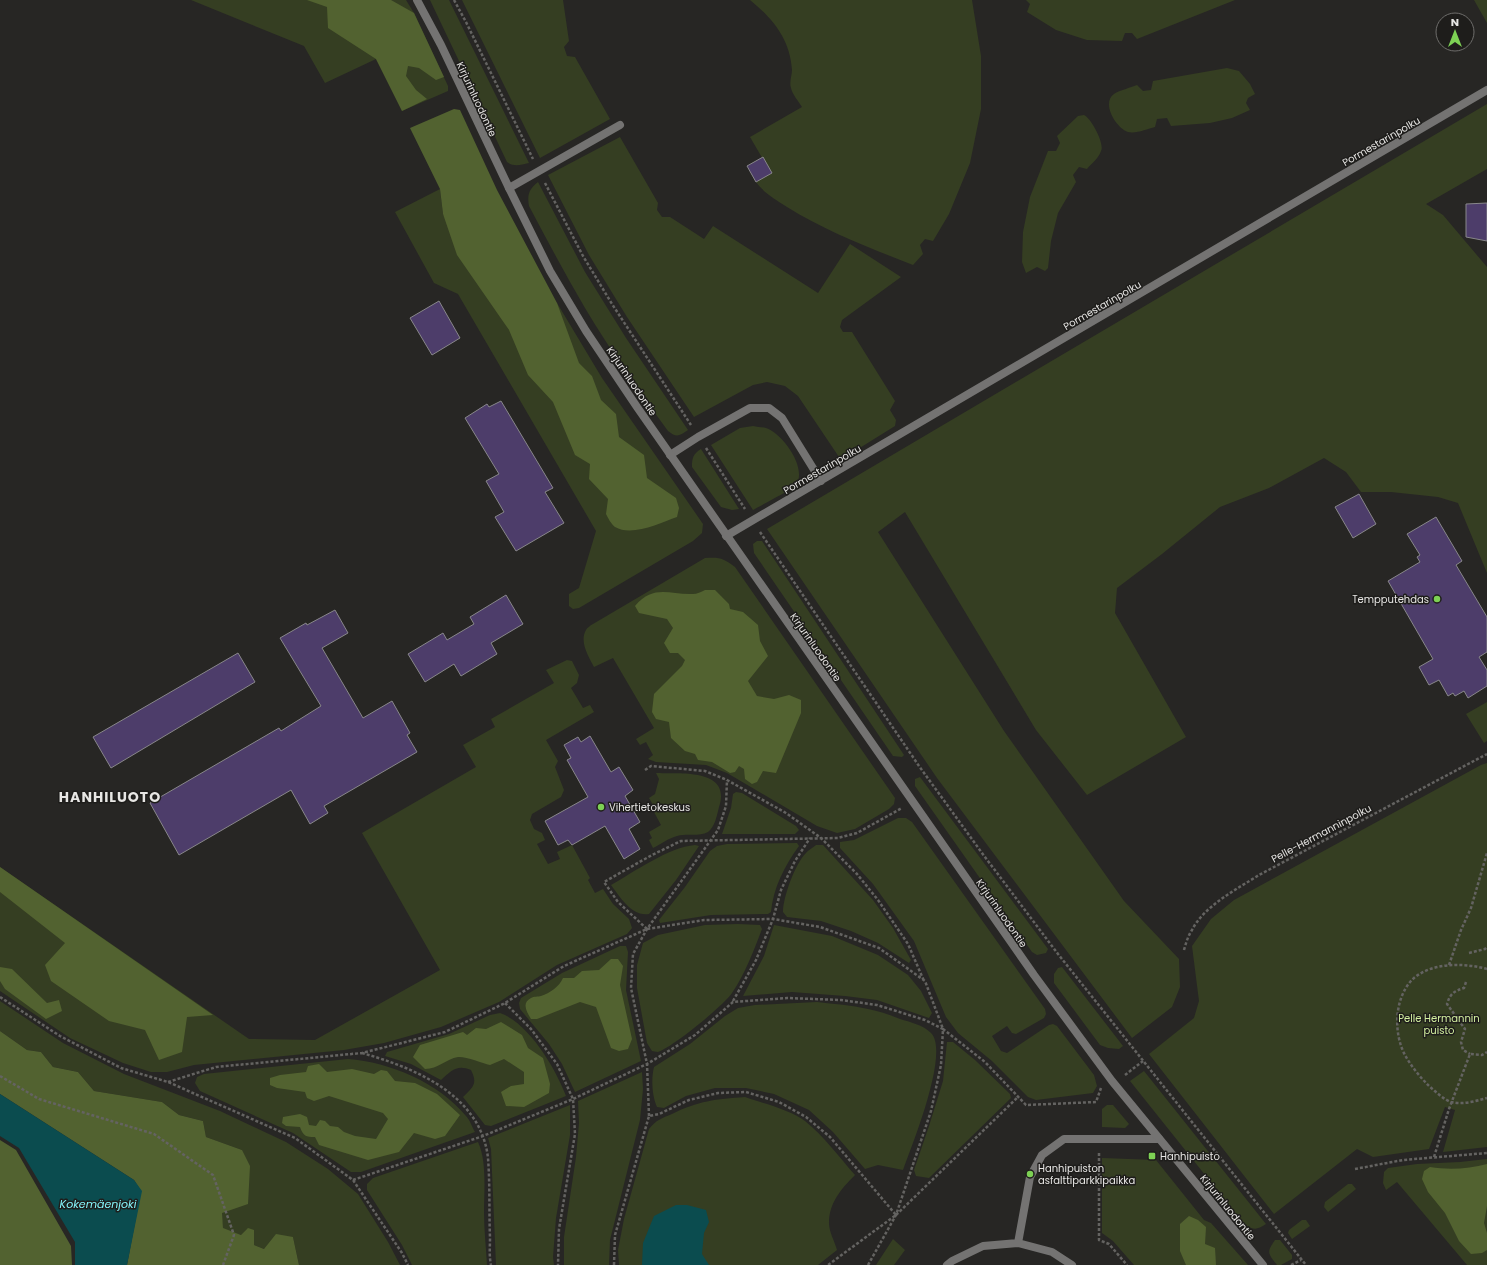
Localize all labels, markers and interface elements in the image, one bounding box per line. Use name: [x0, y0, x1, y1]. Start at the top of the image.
north arrow: [1435, 12, 1475, 52]
text: N: [1451, 14, 1459, 30]
street label: Kirjurinluodontie: [453, 59, 500, 139]
street label: Pormestarinpolku: [1339, 113, 1423, 170]
street label: Pormestarinpolku: [1060, 277, 1144, 334]
street label: Kirjurinluodontie: [603, 344, 660, 419]
street label: Pormestarinpolku: [780, 441, 864, 498]
place label: Tempputehdas: [1352, 592, 1429, 607]
marker: Tempputehdas: [1432, 594, 1442, 604]
street label: Kirjurinluodontie: [786, 610, 845, 685]
district label: HANHILUOTO: [59, 787, 161, 807]
place label: Vihertietokeskus: [609, 800, 690, 815]
street label: Pelle-Hermanninpolku: [1269, 801, 1374, 866]
marker: Vihertietokeskus: [596, 802, 606, 812]
street label: Kirjurinluodontie: [972, 876, 1031, 951]
park label: Pelle Hermannin puisto: [1398, 1011, 1480, 1038]
place label: Hanhipuisto: [1160, 1149, 1220, 1164]
marker: Hanhipuisto: [1147, 1151, 1157, 1161]
place label: Hanhipuiston asfalttiparkkipaikka: [1038, 1161, 1135, 1188]
marker: Hanhipuiston asfalttiparkkipaikka: [1025, 1169, 1035, 1179]
street label: Kirjurinluodontie: [1196, 1171, 1259, 1243]
water label: Kokemäenjoki: [60, 1196, 137, 1212]

